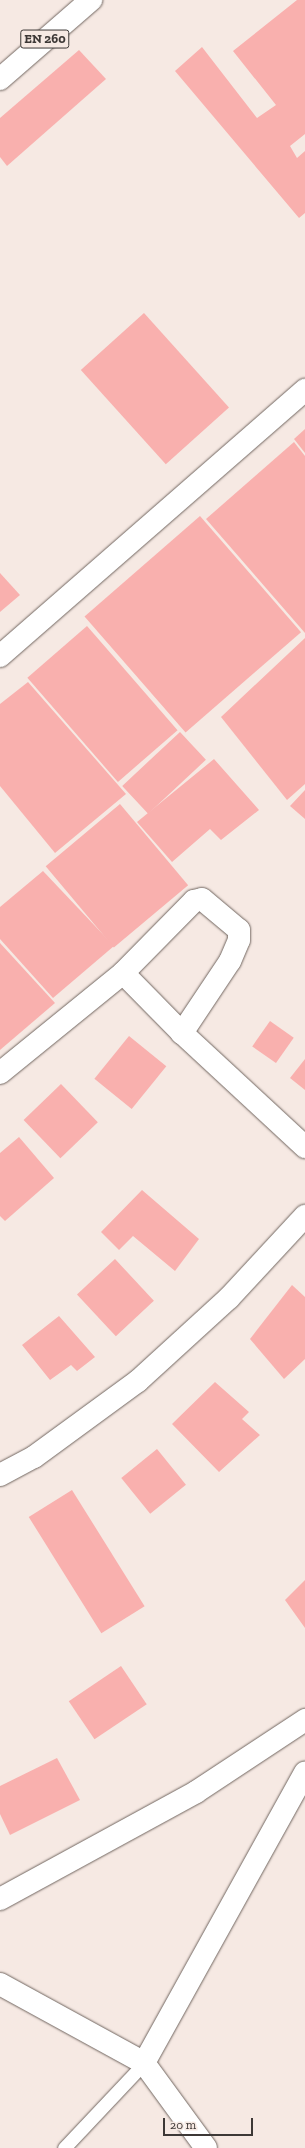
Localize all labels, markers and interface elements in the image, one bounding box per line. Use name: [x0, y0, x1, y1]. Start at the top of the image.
road number: EN 260: [20, 28, 70, 50]
scale bar: [165, 2110, 255, 2136]
text: 20 m: [170, 2118, 196, 2132]

